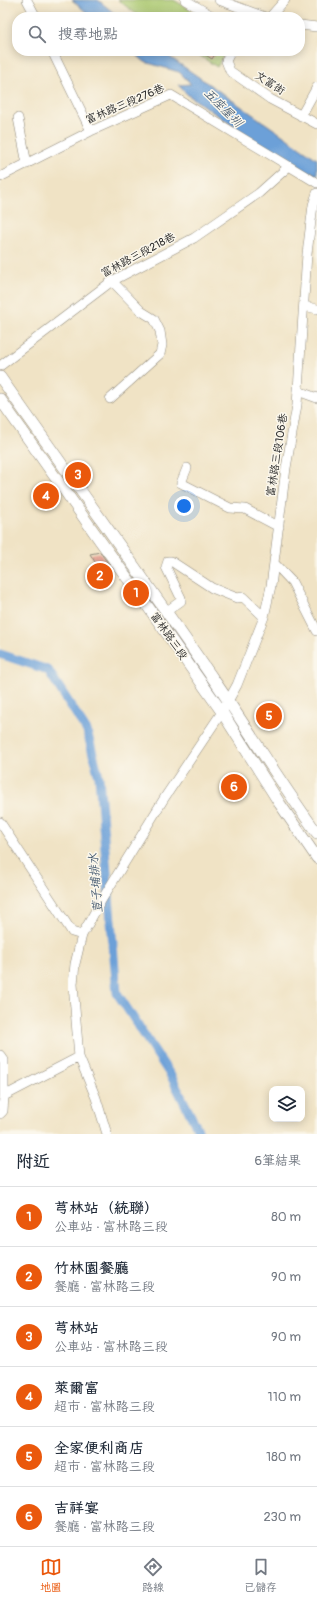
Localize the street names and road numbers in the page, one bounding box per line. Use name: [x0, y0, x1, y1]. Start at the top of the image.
street label: 文富街: [253, 69, 288, 98]
street label: 富林路三段276巷: [84, 82, 166, 126]
street label: 富林路三段218巷: [99, 230, 177, 280]
street label: 富林路三段106巷: [264, 412, 290, 498]
street label: 富林路三段: [148, 610, 190, 662]

